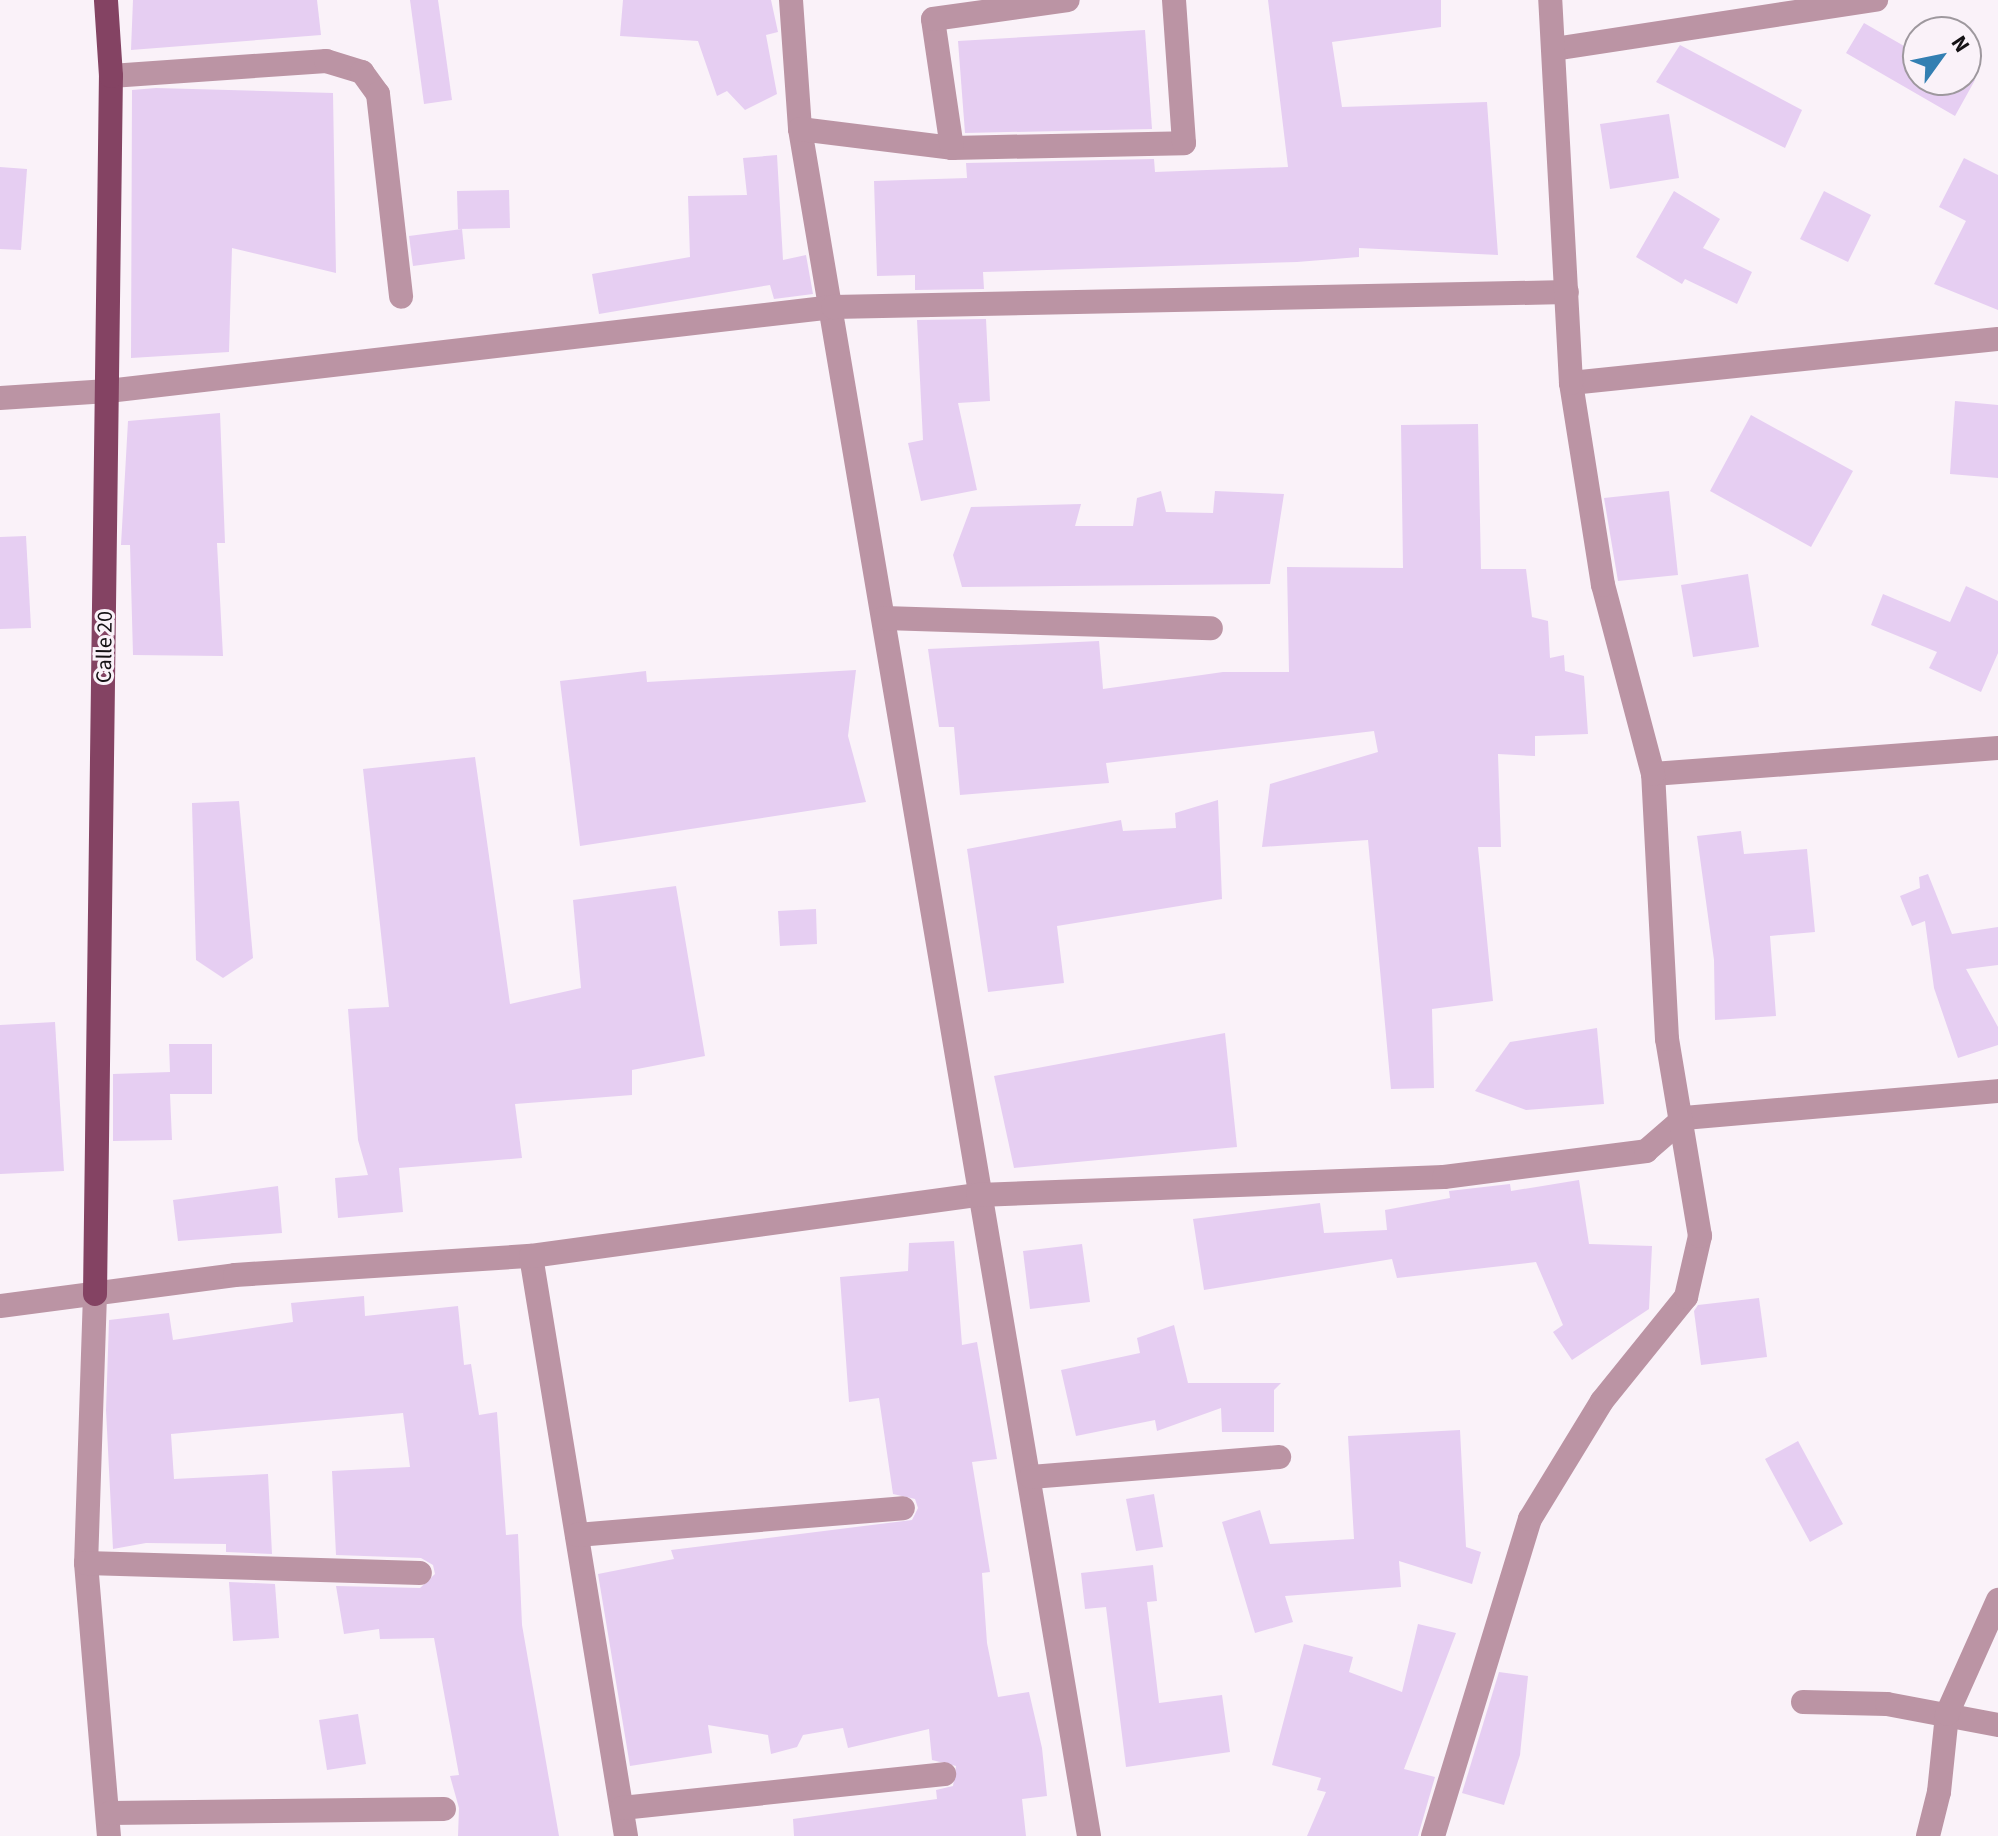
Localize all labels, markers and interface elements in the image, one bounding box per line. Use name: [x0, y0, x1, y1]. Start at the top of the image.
north arrow: [1902, 16, 1982, 96]
text: N: [1943, 29, 1978, 59]
street label: Calle 20: [91, 611, 119, 683]

